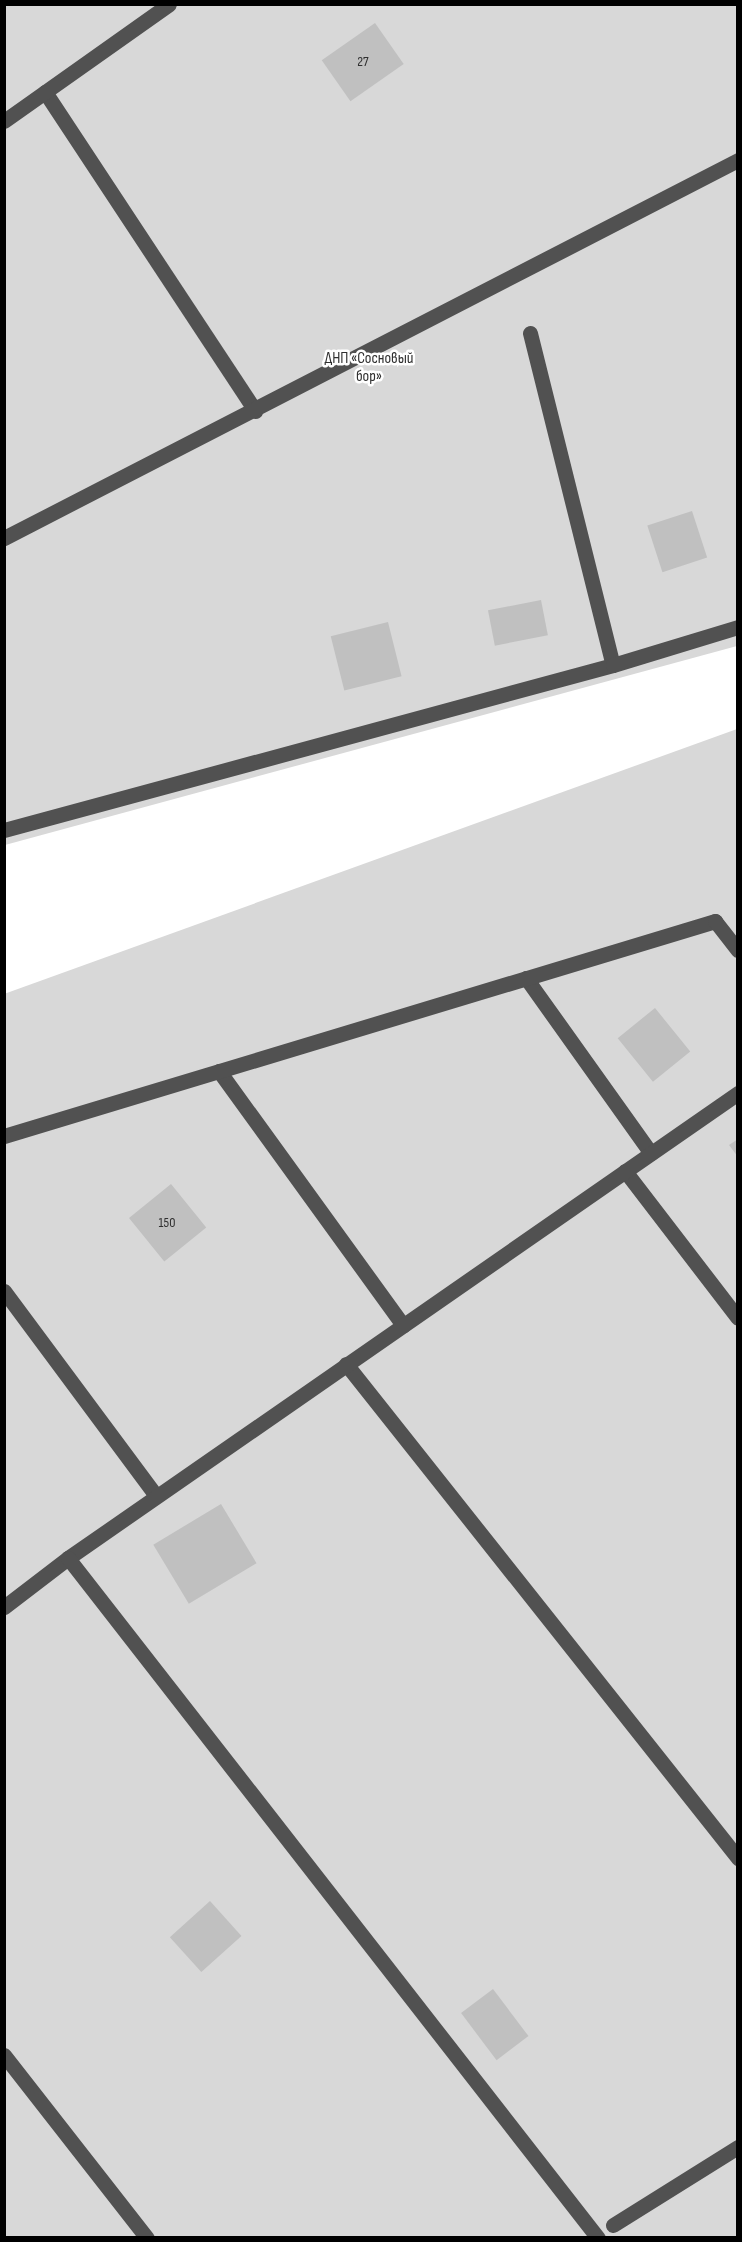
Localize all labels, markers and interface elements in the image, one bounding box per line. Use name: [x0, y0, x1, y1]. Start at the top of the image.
house number: 27: [357, 54, 369, 70]
park label: ДНП «Сосновый бор»: [325, 349, 413, 387]
house number: 150: [159, 1215, 175, 1231]

